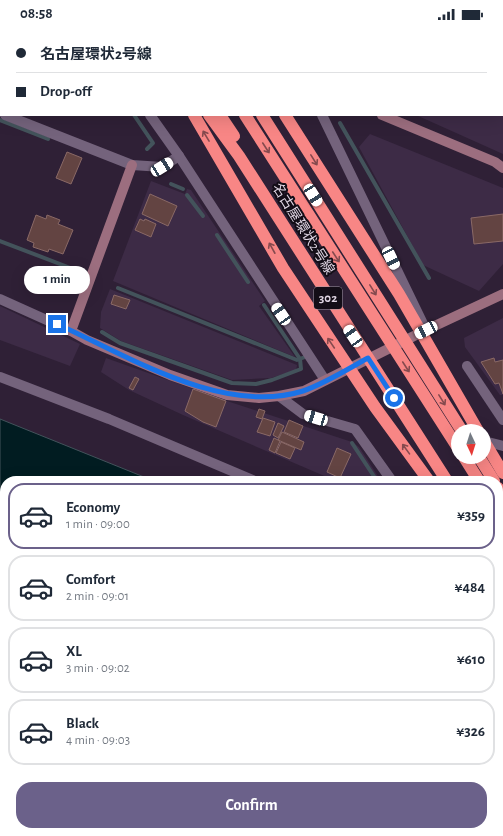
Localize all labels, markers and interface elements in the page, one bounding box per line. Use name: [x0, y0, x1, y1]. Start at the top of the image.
text: 08:58: [20, 6, 53, 21]
text: 名古屋環状2号線: [40, 47, 152, 62]
text: Drop-off: [40, 84, 92, 99]
one-way arrow: [202, 130, 210, 142]
one-way arrow: [262, 142, 270, 154]
one-way arrow: [310, 154, 318, 166]
car: [149, 156, 175, 178]
street label: 名古屋環状2号線: [269, 180, 338, 277]
car: [302, 182, 324, 208]
one-way arrow: [267, 243, 275, 255]
car: [380, 245, 402, 271]
one-way arrow: [332, 251, 340, 262]
callout: 1 min: [24, 266, 90, 294]
text: 1 min: [43, 273, 71, 286]
one-way arrow: [369, 284, 377, 295]
road number: 302: [314, 287, 342, 309]
car: [269, 301, 293, 327]
route end: [48, 315, 66, 333]
car: [413, 319, 439, 341]
car: [341, 323, 365, 349]
one-way arrow: [327, 337, 335, 349]
one-way arrow: [402, 361, 410, 372]
route start: [385, 389, 403, 407]
one-way arrow: [439, 394, 447, 406]
car: [303, 409, 329, 427]
north arrow: [451, 424, 491, 464]
map controls: [451, 424, 491, 464]
one-way arrow: [402, 444, 410, 455]
icon: car: [18, 498, 54, 534]
text: Economy: [66, 500, 120, 515]
text: ¥359: [457, 508, 485, 523]
text: 1 min · 09:00: [66, 518, 130, 531]
icon: car: [18, 570, 54, 606]
text: Comfort: [66, 572, 115, 587]
text: ¥484: [455, 580, 485, 595]
text: 2 min · 09:01: [66, 590, 129, 603]
icon: car: [18, 642, 54, 678]
text: XL: [66, 644, 82, 659]
text: ¥610: [457, 652, 485, 667]
text: 3 min · 09:02: [66, 662, 130, 675]
icon: car: [18, 714, 54, 750]
text: Black: [66, 716, 99, 731]
text: ¥326: [456, 724, 485, 739]
text: 4 min · 09:03: [66, 734, 130, 747]
button: Confirm: [16, 782, 487, 828]

